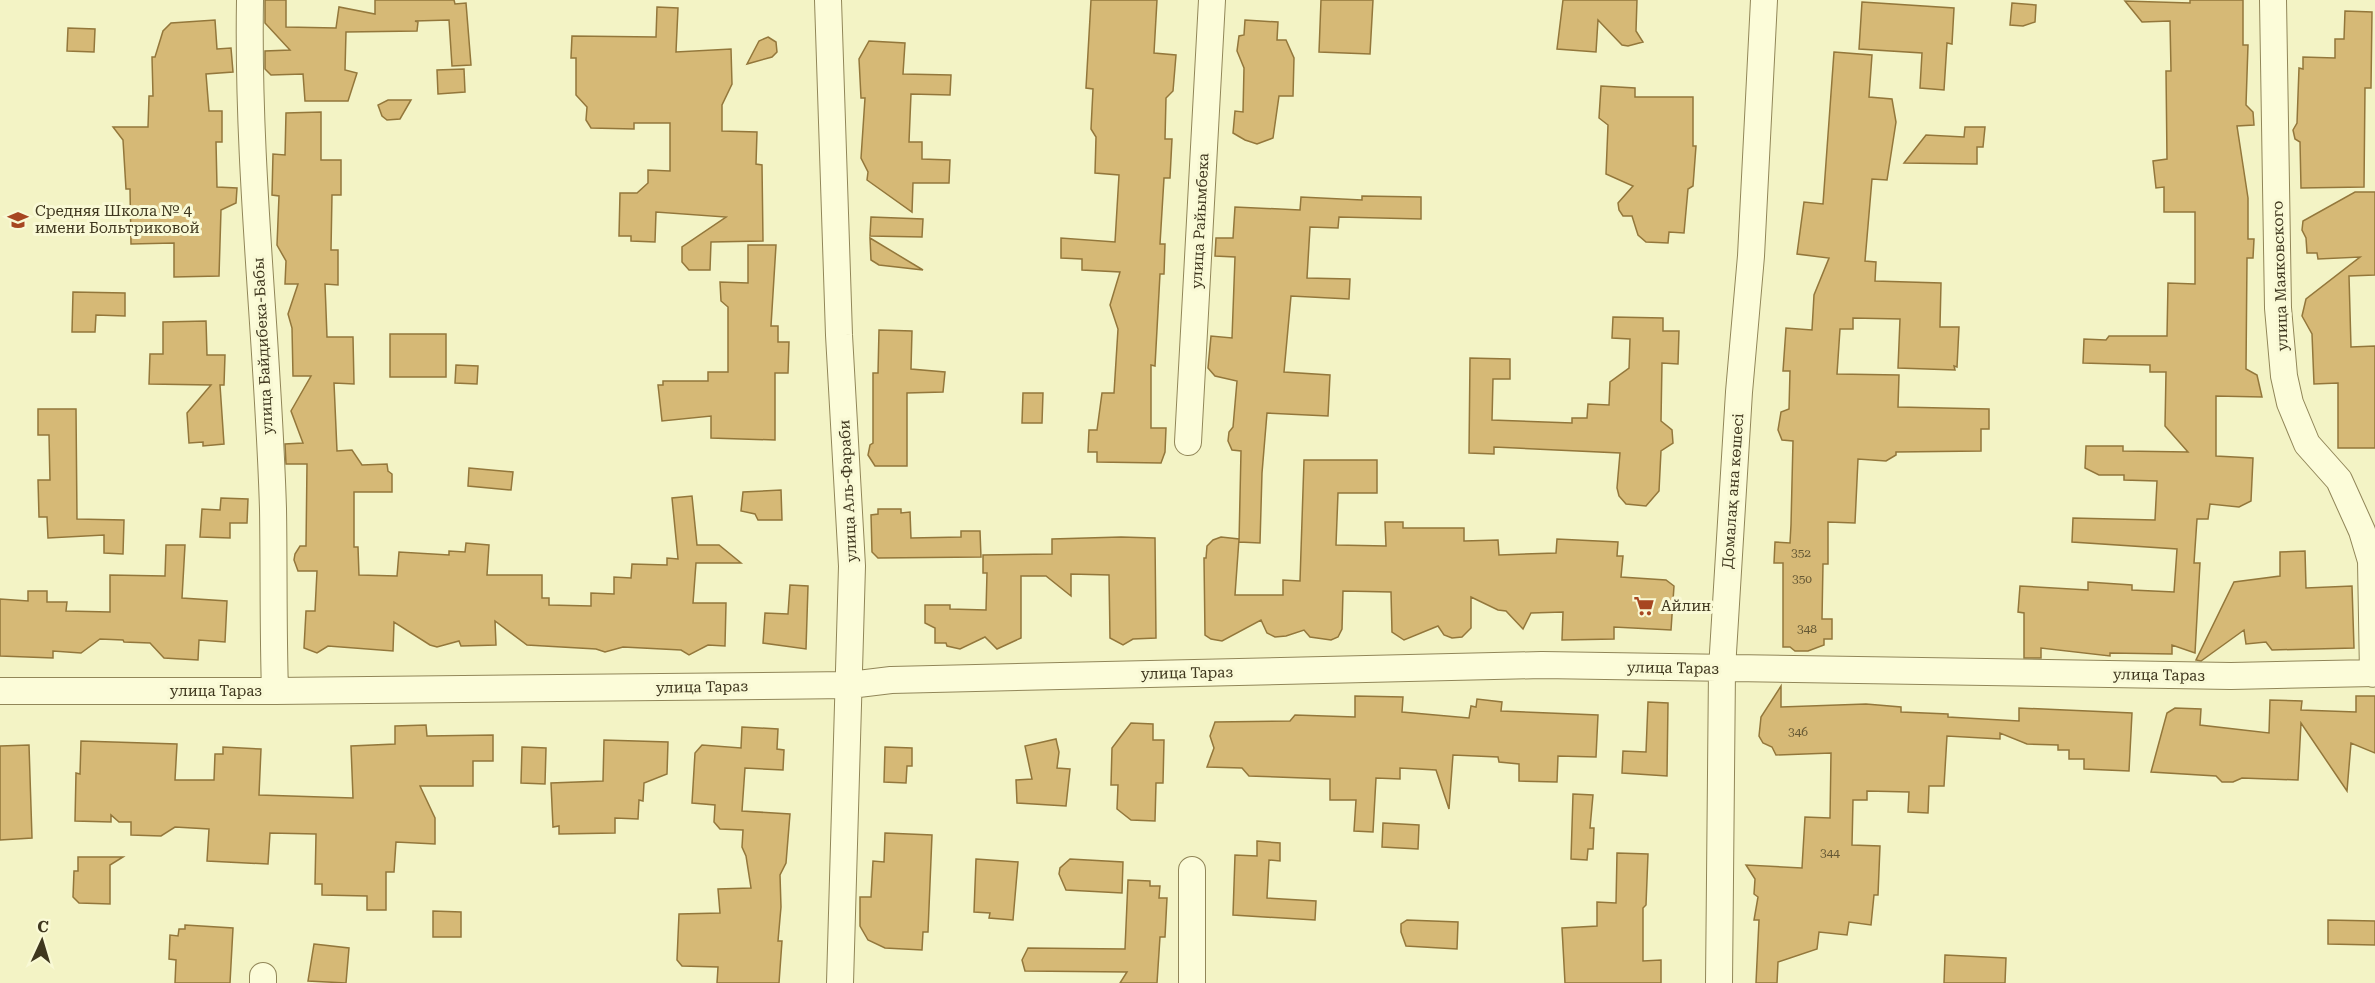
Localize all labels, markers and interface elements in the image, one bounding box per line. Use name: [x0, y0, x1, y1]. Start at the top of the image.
street label: улица Райымбека: [1187, 153, 1213, 289]
street label: улица Маяковского: [2268, 200, 2292, 352]
place label: Средняя Школа № 4 имени Больтриковой: [35, 202, 200, 237]
school or university icon: Средняя Школа № 4 имени Больтриковой: [6, 208, 30, 232]
street label: улица Байдибека-Бабы: [249, 257, 277, 435]
street label: Домалақ ана көшесі: [1719, 412, 1747, 569]
street label: улица Аль-Фараби: [835, 419, 861, 563]
house number: 352: [1791, 546, 1811, 560]
house number: 350: [1792, 572, 1812, 586]
supermarket icon: Айлин: [1632, 594, 1656, 618]
place label: Айлин: [1661, 597, 1711, 615]
house number: 348: [1797, 622, 1817, 636]
street label: улица Тараз: [1627, 658, 1719, 678]
street label: улица Тараз: [1141, 663, 1233, 683]
street label: улица Тараз: [2113, 665, 2205, 685]
street label: улица Тараз: [656, 677, 748, 697]
street label: улица Тараз: [170, 682, 262, 700]
house number: 346: [1788, 725, 1808, 739]
house number: 344: [1820, 846, 1840, 860]
north arrow: [12, 911, 72, 971]
text: С: [37, 917, 49, 936]

